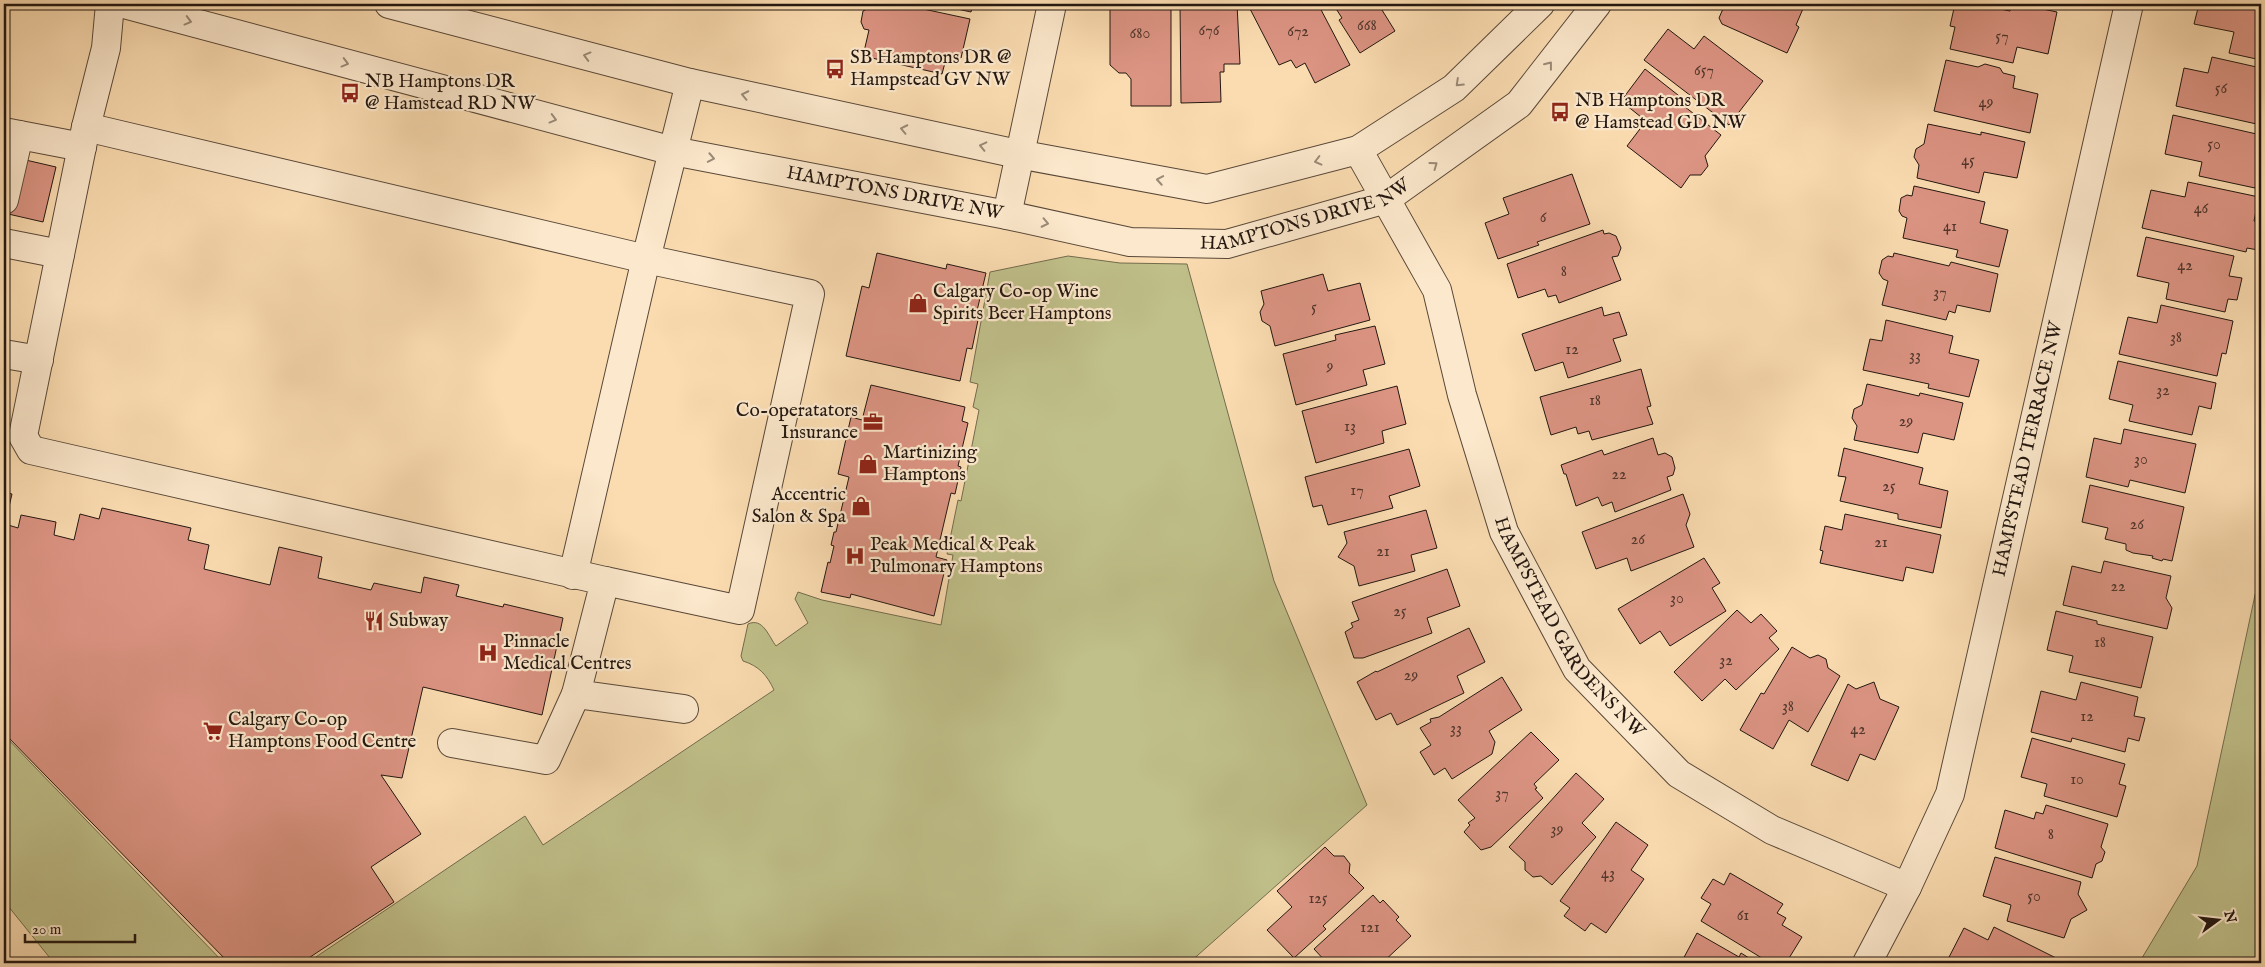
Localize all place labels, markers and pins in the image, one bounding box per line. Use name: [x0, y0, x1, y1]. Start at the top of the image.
place label: SB Hamptons DR @ Hampstead GV NW: [850, 46, 1011, 92]
bus stop icon: SB Hamptons DR @ Hampstead GV NW: [824, 58, 846, 80]
place label: NB Hamptons DR @ Hamstead RD NW: [365, 70, 536, 116]
bus stop icon: NB Hamptons DR @ Hamstead RD NW: [339, 82, 361, 104]
place label: NB Hamptons DR @ Hamstead GD NW: [1575, 89, 1747, 135]
bus stop icon: NB Hamptons DR @ Hamstead GD NW: [1549, 101, 1571, 123]
place label: Calgary Co-op Wine Spirits Beer Hamptons: [933, 280, 1112, 326]
shop icon: Calgary Co-op Wine Spirits Beer Hamptons: [907, 292, 929, 314]
place label: Co-operatators Insurance: [736, 399, 858, 445]
office icon: Co-operatators Insurance: [862, 411, 884, 433]
place label: Martinizing Hamptons: [883, 441, 978, 487]
shop icon: Martinizing Hamptons: [857, 453, 879, 475]
place label: Accentric Salon & Spa: [752, 483, 847, 529]
shop icon: Accentric Salon & Spa: [850, 495, 872, 517]
place label: Peak Medical & Peak Pulmonary Hamptons: [870, 533, 1043, 579]
hospital icon: Peak Medical & Peak Pulmonary Hamptons: [844, 545, 866, 567]
place label: Subway: [389, 609, 449, 633]
restaurant icon: Subway: [363, 610, 385, 632]
place label: Pinnacle Medical Centres: [503, 630, 632, 676]
hospital icon: Pinnacle Medical Centres: [477, 642, 499, 664]
place label: Calgary Co-op Hamptons Food Centre: [228, 708, 417, 754]
supermarket icon: Calgary Co-op Hamptons Food Centre: [202, 720, 224, 742]

